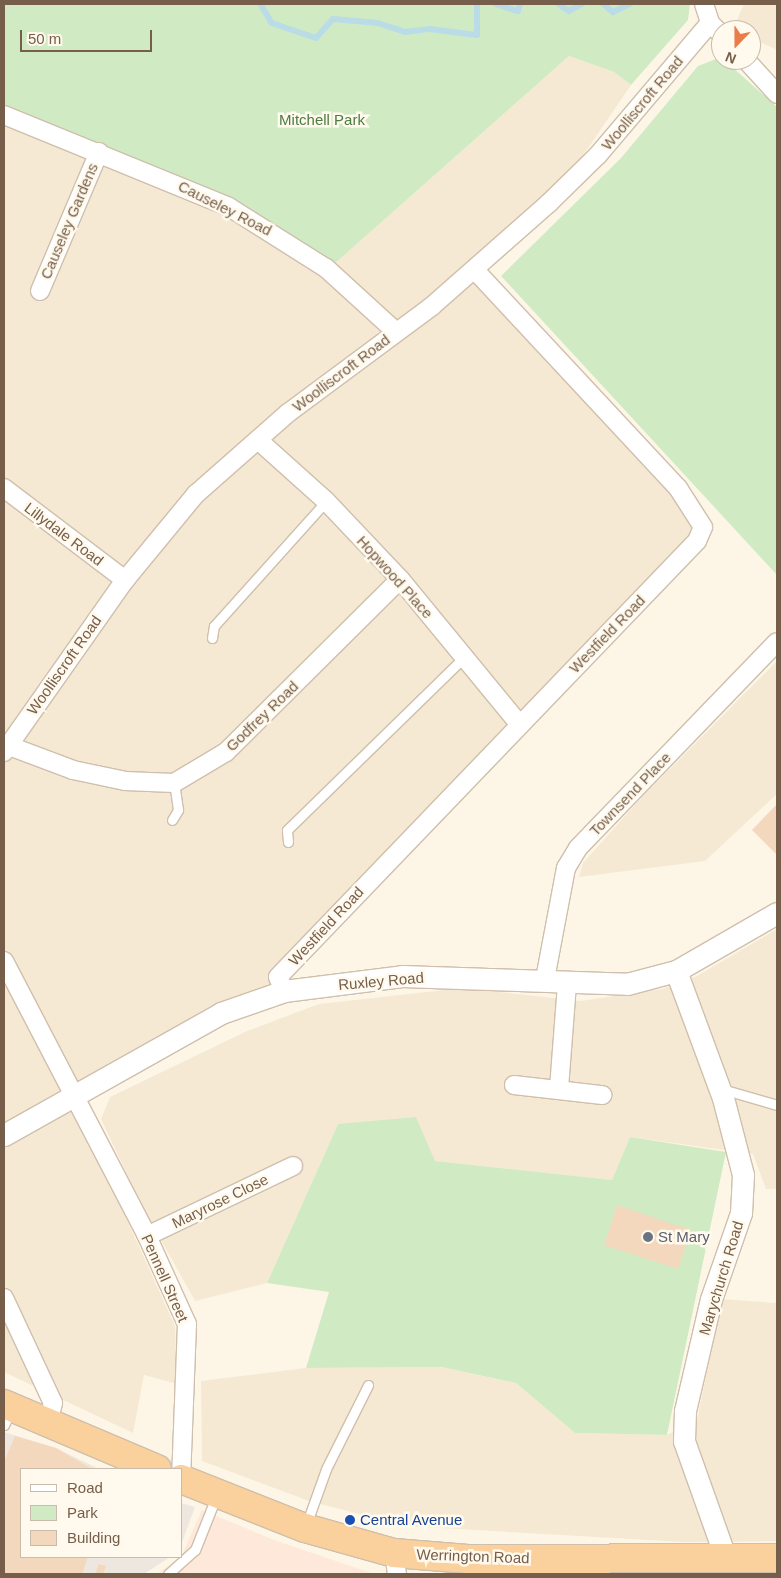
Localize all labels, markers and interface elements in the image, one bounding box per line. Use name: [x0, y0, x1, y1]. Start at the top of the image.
scale bar: [22, 20, 155, 52]
north arrow: [711, 20, 761, 70]
text: 50 m: [28, 30, 61, 47]
text: N: [723, 49, 738, 67]
street label: Woolliscroft Road: [597, 52, 687, 154]
park label: Mitchell Park: [279, 111, 365, 129]
street label: Causeley Gardens: [36, 160, 102, 282]
street label: Causeley Road: [175, 177, 275, 239]
street label: Woolliscroft Road: [289, 331, 393, 415]
street label: Lillydale Road: [21, 498, 107, 570]
street label: Hopwood Place: [353, 532, 437, 622]
street label: Westfield Road: [565, 591, 649, 677]
street label: Woolliscroft Road: [23, 612, 105, 718]
street label: Godfrey Road: [222, 677, 302, 755]
street label: Townsend Place: [586, 748, 674, 840]
street label: Westfield Road: [285, 883, 367, 969]
street label: Ruxley Road: [337, 968, 425, 994]
street label: Maryrose Close: [169, 1170, 271, 1232]
street label: Marychurch Road: [695, 1219, 747, 1337]
place label: St Mary: [658, 1228, 710, 1246]
street label: Pennell Street: [138, 1231, 192, 1325]
marker: St Mary: [642, 1231, 654, 1243]
legend: [20, 1468, 182, 1558]
text: Road: [67, 1479, 103, 1496]
text: Park: [67, 1504, 98, 1521]
place label: Central Avenue: [360, 1511, 463, 1529]
marker: Central Avenue: [344, 1514, 356, 1526]
text: Building: [67, 1529, 120, 1546]
street label: Werrington Road: [416, 1545, 530, 1567]

